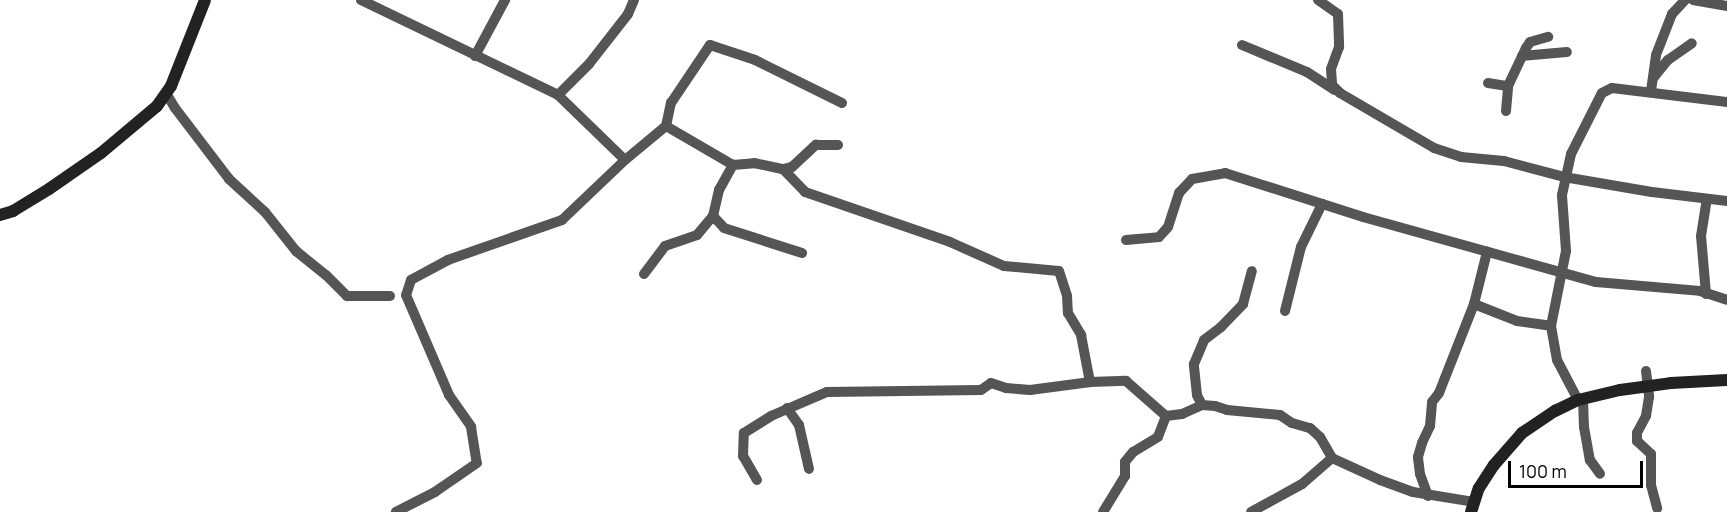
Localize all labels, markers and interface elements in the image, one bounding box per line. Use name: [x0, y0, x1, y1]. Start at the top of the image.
scale bar: [1511, 449, 1646, 487]
text: 100 m: [1519, 459, 1567, 483]

